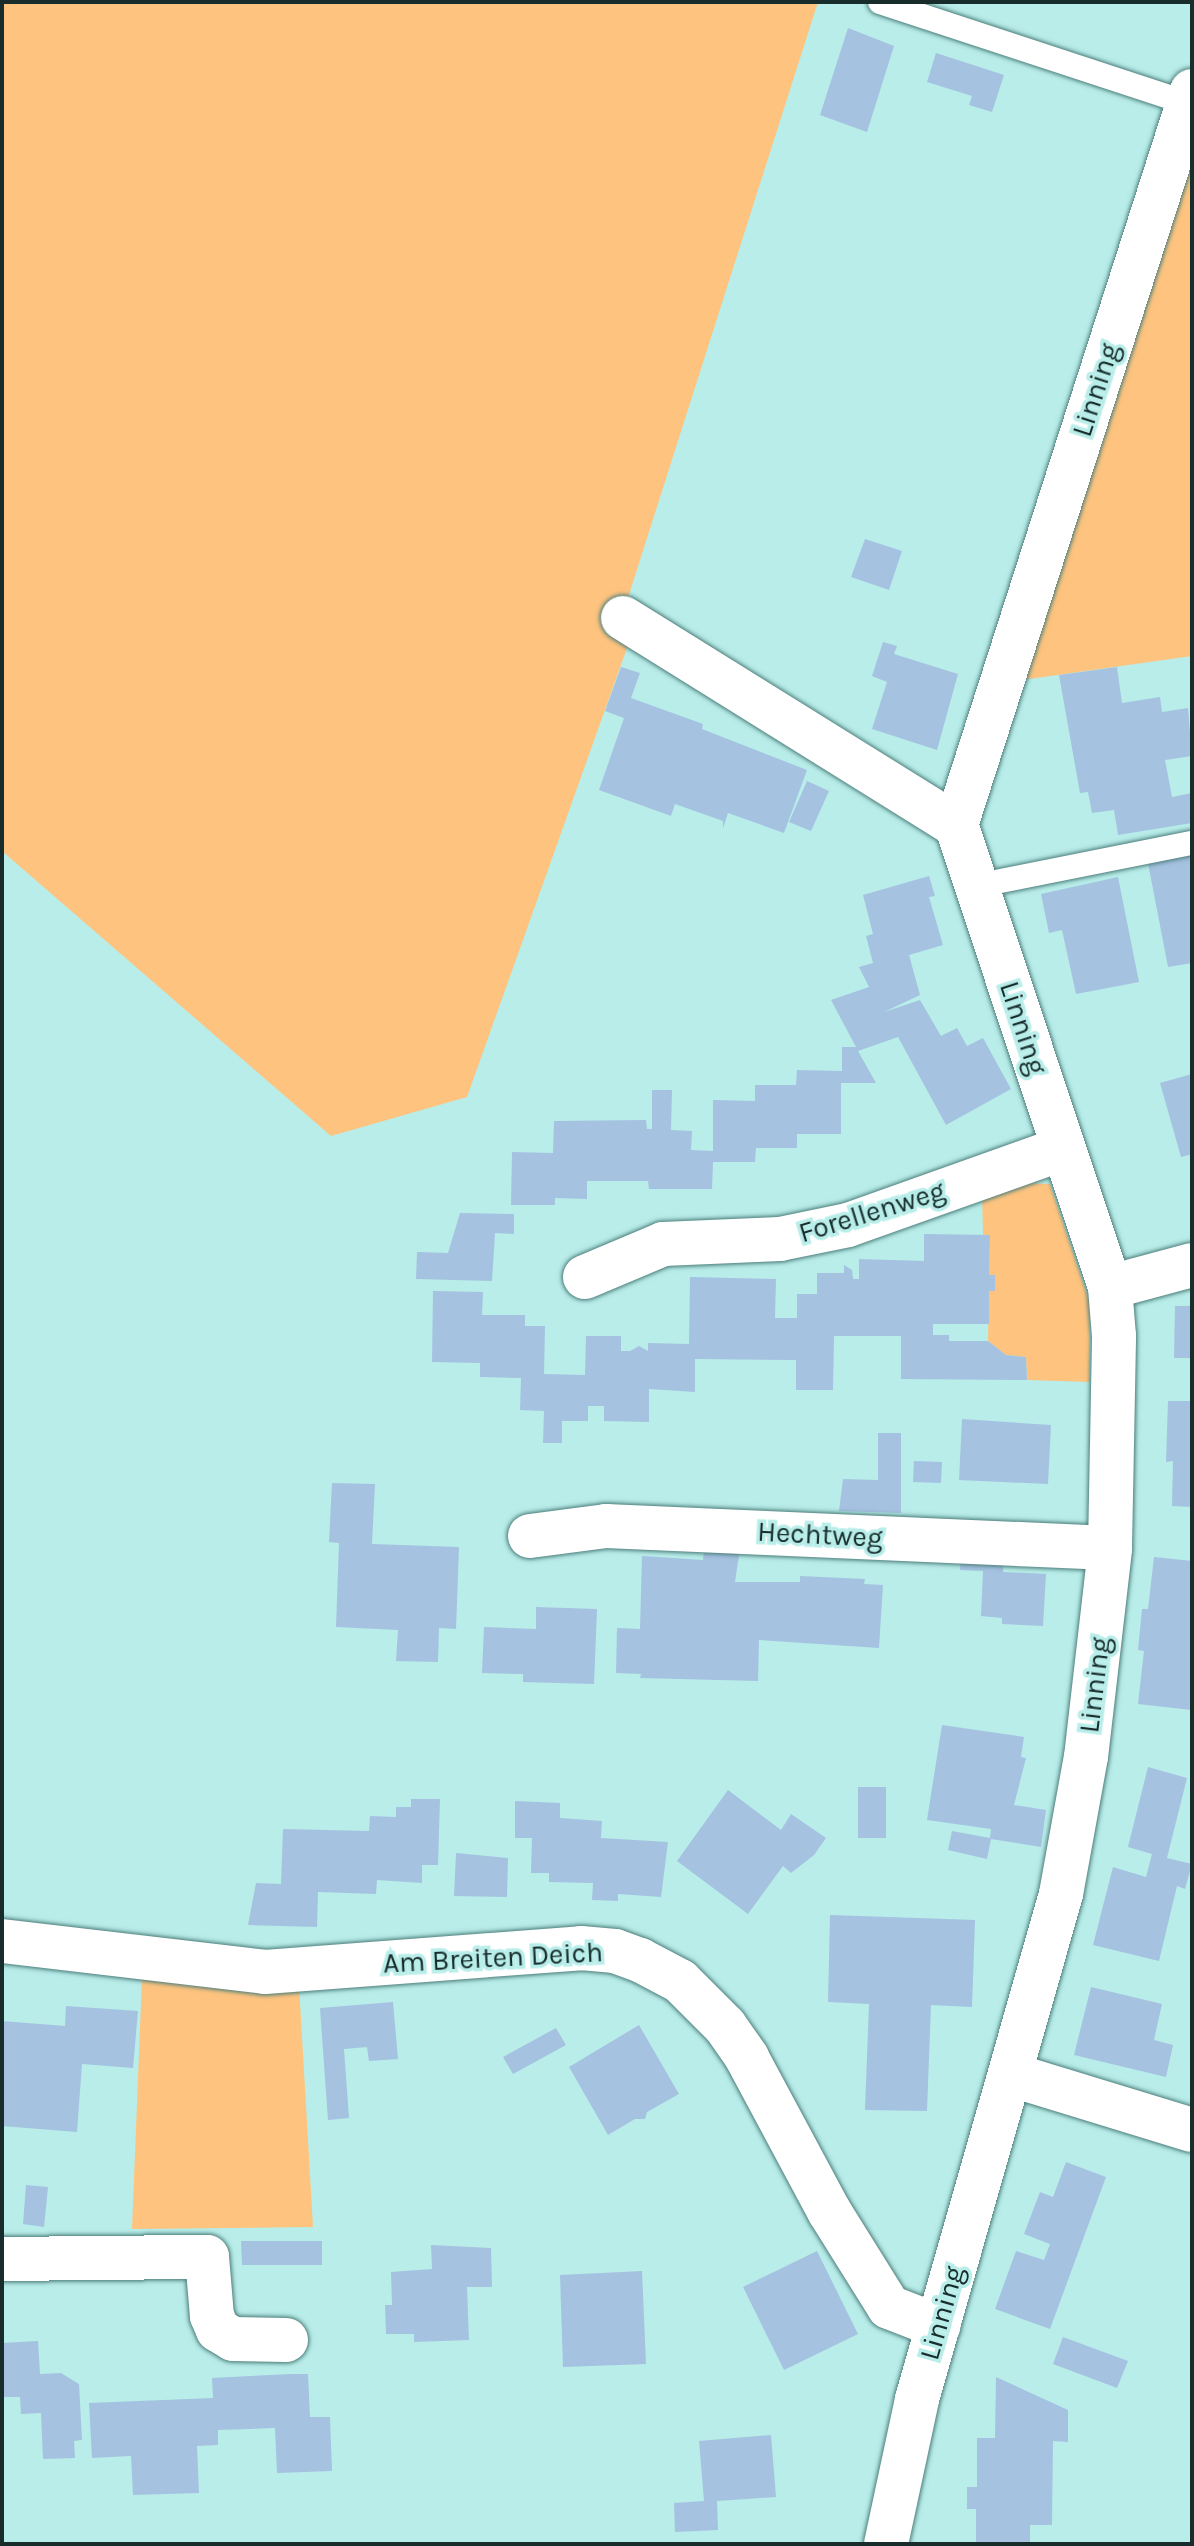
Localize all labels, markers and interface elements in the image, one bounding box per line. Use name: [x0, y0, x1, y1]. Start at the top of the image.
street label: Linning: [1065, 339, 1127, 441]
street label: Linning: [992, 977, 1054, 1079]
street label: Forellenweg: [795, 1174, 949, 1250]
street label: Hechtweg: [756, 1515, 884, 1555]
street label: Linning: [1072, 1635, 1118, 1735]
street label: Am Breiten Deich: [382, 1935, 604, 1981]
street label: Linning: [913, 2262, 971, 2364]

